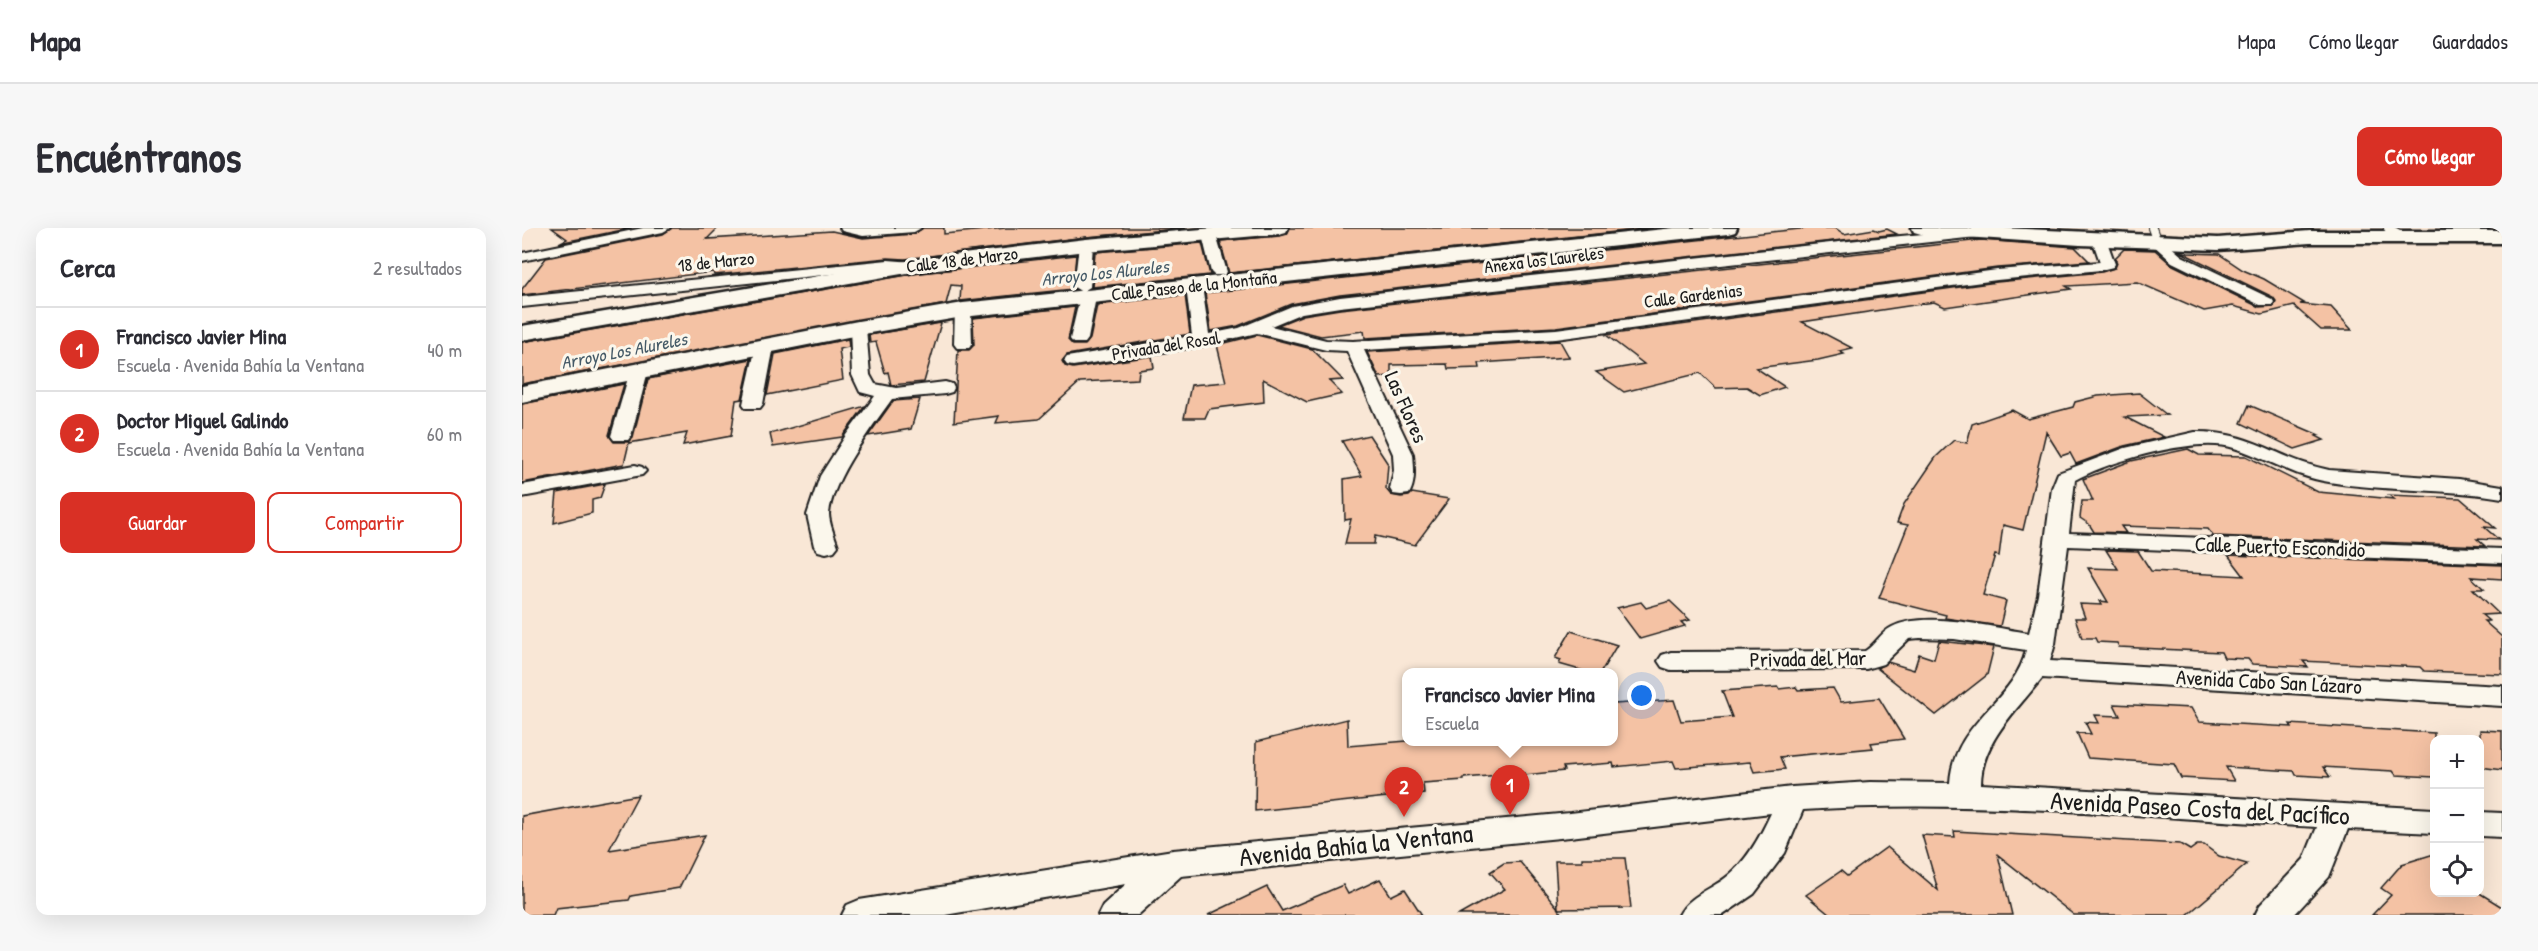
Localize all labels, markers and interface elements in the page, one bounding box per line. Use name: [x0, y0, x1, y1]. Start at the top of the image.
text: Mapa: [30, 22, 81, 60]
text: Mapa: [2237, 27, 2275, 56]
text: Cómo llegar: [2308, 27, 2399, 56]
text: Guardados: [2432, 27, 2508, 56]
button: Cómo llegar: [2357, 127, 2502, 186]
text: Encuéntranos: [36, 128, 242, 185]
street label: Calle 18 de Marzo: [905, 240, 1019, 279]
street label: Anexa los Laureles: [1483, 240, 1605, 279]
street label: 18 de Marzo: [677, 245, 755, 278]
text: Cerca: [60, 250, 115, 285]
water label: Arroyo Los Alureles: [1040, 253, 1172, 292]
text: 2 resultados: [373, 254, 462, 281]
street label: Calle Paseo de la Montaña: [1110, 264, 1278, 307]
street label: Calle Gardenias: [1642, 277, 1744, 314]
text: Francisco Javier Mina: [117, 321, 286, 351]
street label: Privada del Rosal: [1110, 325, 1222, 366]
water label: Arroyo Los Alureles: [559, 326, 691, 375]
text: 1: [76, 336, 83, 363]
text: 40 m: [427, 336, 462, 363]
text: Escuela · Avenida Bahía la Ventana: [117, 351, 364, 378]
street label: Las Flores: [1378, 366, 1435, 447]
text: Doctor Miguel Galindo: [117, 405, 288, 435]
text: 2: [75, 420, 84, 447]
text: 60 m: [427, 420, 462, 447]
text: Escuela · Avenida Bahía la Ventana: [117, 435, 364, 462]
button: Guardar: [60, 492, 255, 553]
button: Compartir: [267, 492, 462, 553]
street label: Calle Puerto Escondido: [2194, 529, 2366, 564]
street label: Privada del Mar: [1749, 643, 1867, 674]
street label: Avenida Cabo San Lázaro: [2175, 662, 2363, 701]
popup: [1402, 668, 1618, 746]
text: Francisco Javier Mina: [1425, 679, 1595, 709]
your location: [1627, 681, 1656, 710]
text: Escuela: [1425, 709, 1479, 736]
map controls: [2430, 735, 2484, 897]
button: +: [2430, 735, 2484, 789]
pin: 1: [1490, 766, 1530, 815]
pin: 2: [1384, 768, 1424, 817]
street label: Avenida Paseo Costa del Pacífico: [2049, 782, 2351, 833]
button: −: [2430, 789, 2484, 843]
street label: Avenida Bahía la Ventana: [1238, 815, 1474, 874]
button: locate: [2430, 843, 2484, 897]

